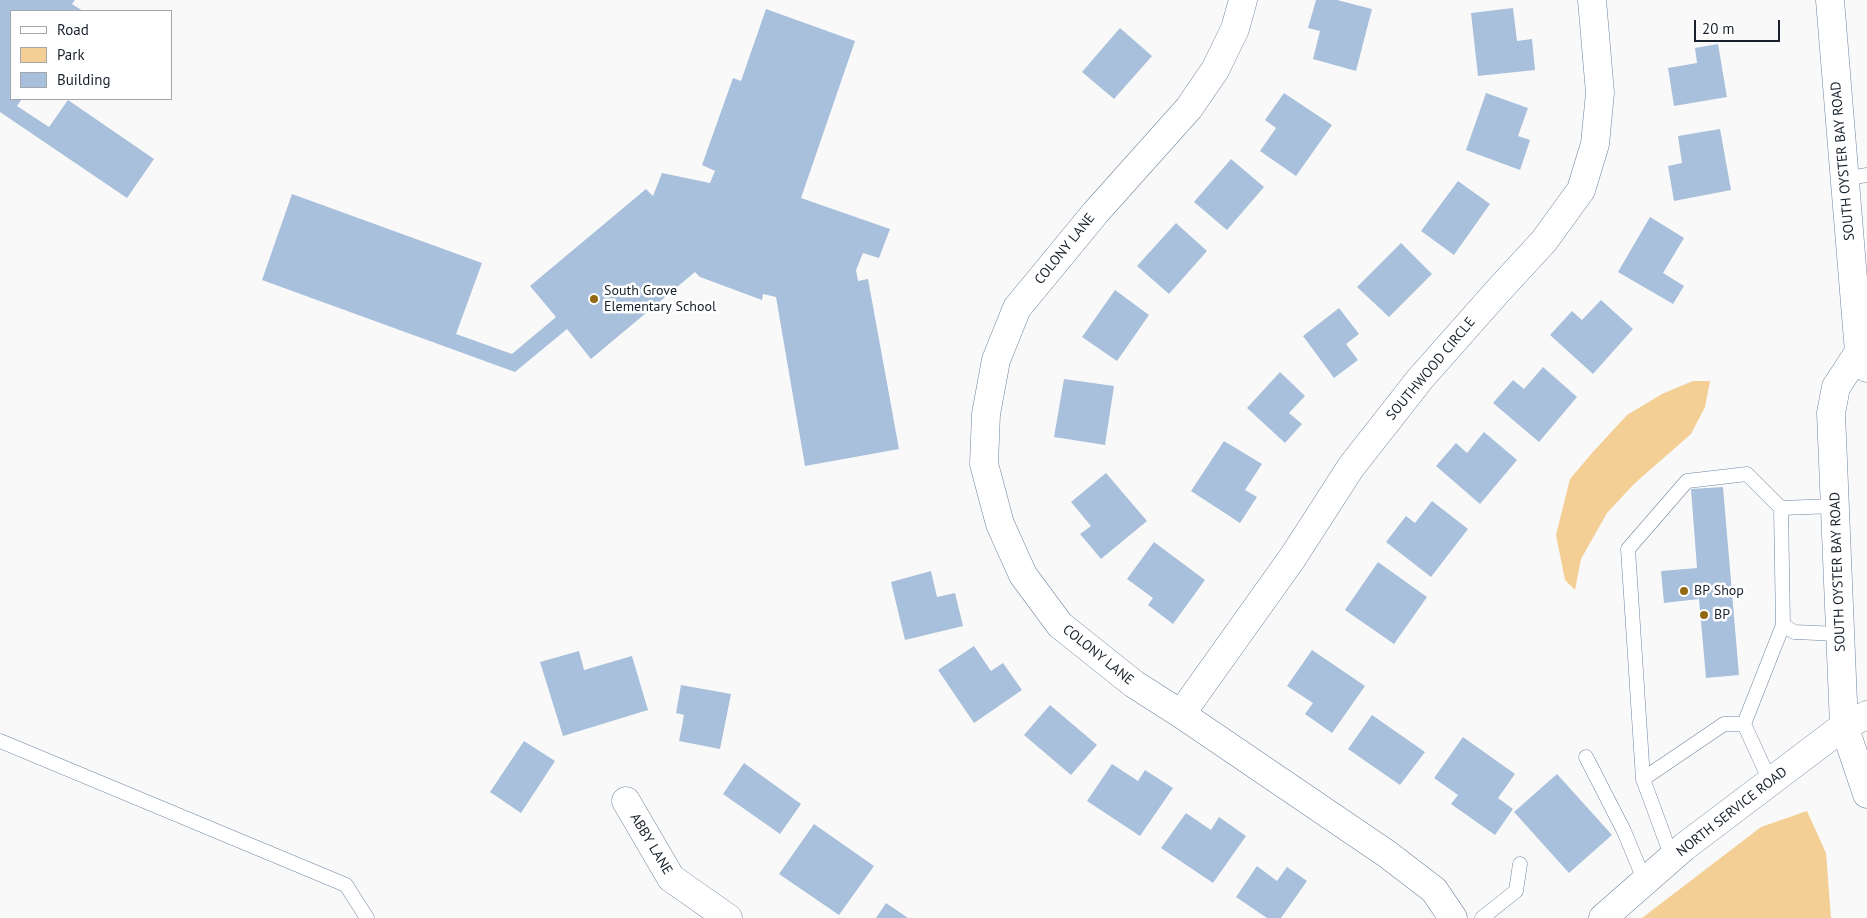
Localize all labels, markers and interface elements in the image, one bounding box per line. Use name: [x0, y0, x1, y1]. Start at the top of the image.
legend: [10, 10, 172, 100]
scale bar: [1697, 10, 1783, 42]
text: 20 m: [1702, 19, 1735, 38]
text: Road: [57, 20, 89, 39]
text: Park: [57, 45, 85, 64]
text: Building: [57, 70, 111, 89]
street label: SOUTH OYSTER BAY ROAD: [1828, 81, 1858, 241]
street label: COLONY LANE: [1031, 210, 1099, 288]
place label: South Grove Elementary School: [604, 283, 716, 316]
marker: South Grove Elementary School: [588, 293, 600, 305]
street label: SOUTHWOOD CIRCLE: [1383, 314, 1479, 424]
street label: SOUTH OYSTER BAY ROAD: [1827, 492, 1849, 652]
place label: BP Shop: [1694, 583, 1744, 599]
marker: BP Shop: [1678, 585, 1690, 597]
place label: BP: [1714, 607, 1730, 623]
marker: BP: [1698, 609, 1710, 621]
street label: COLONY LANE: [1059, 621, 1137, 689]
street label: NORTH SERVICE ROAD: [1673, 764, 1791, 860]
street label: ABBY LANE: [626, 810, 676, 878]

